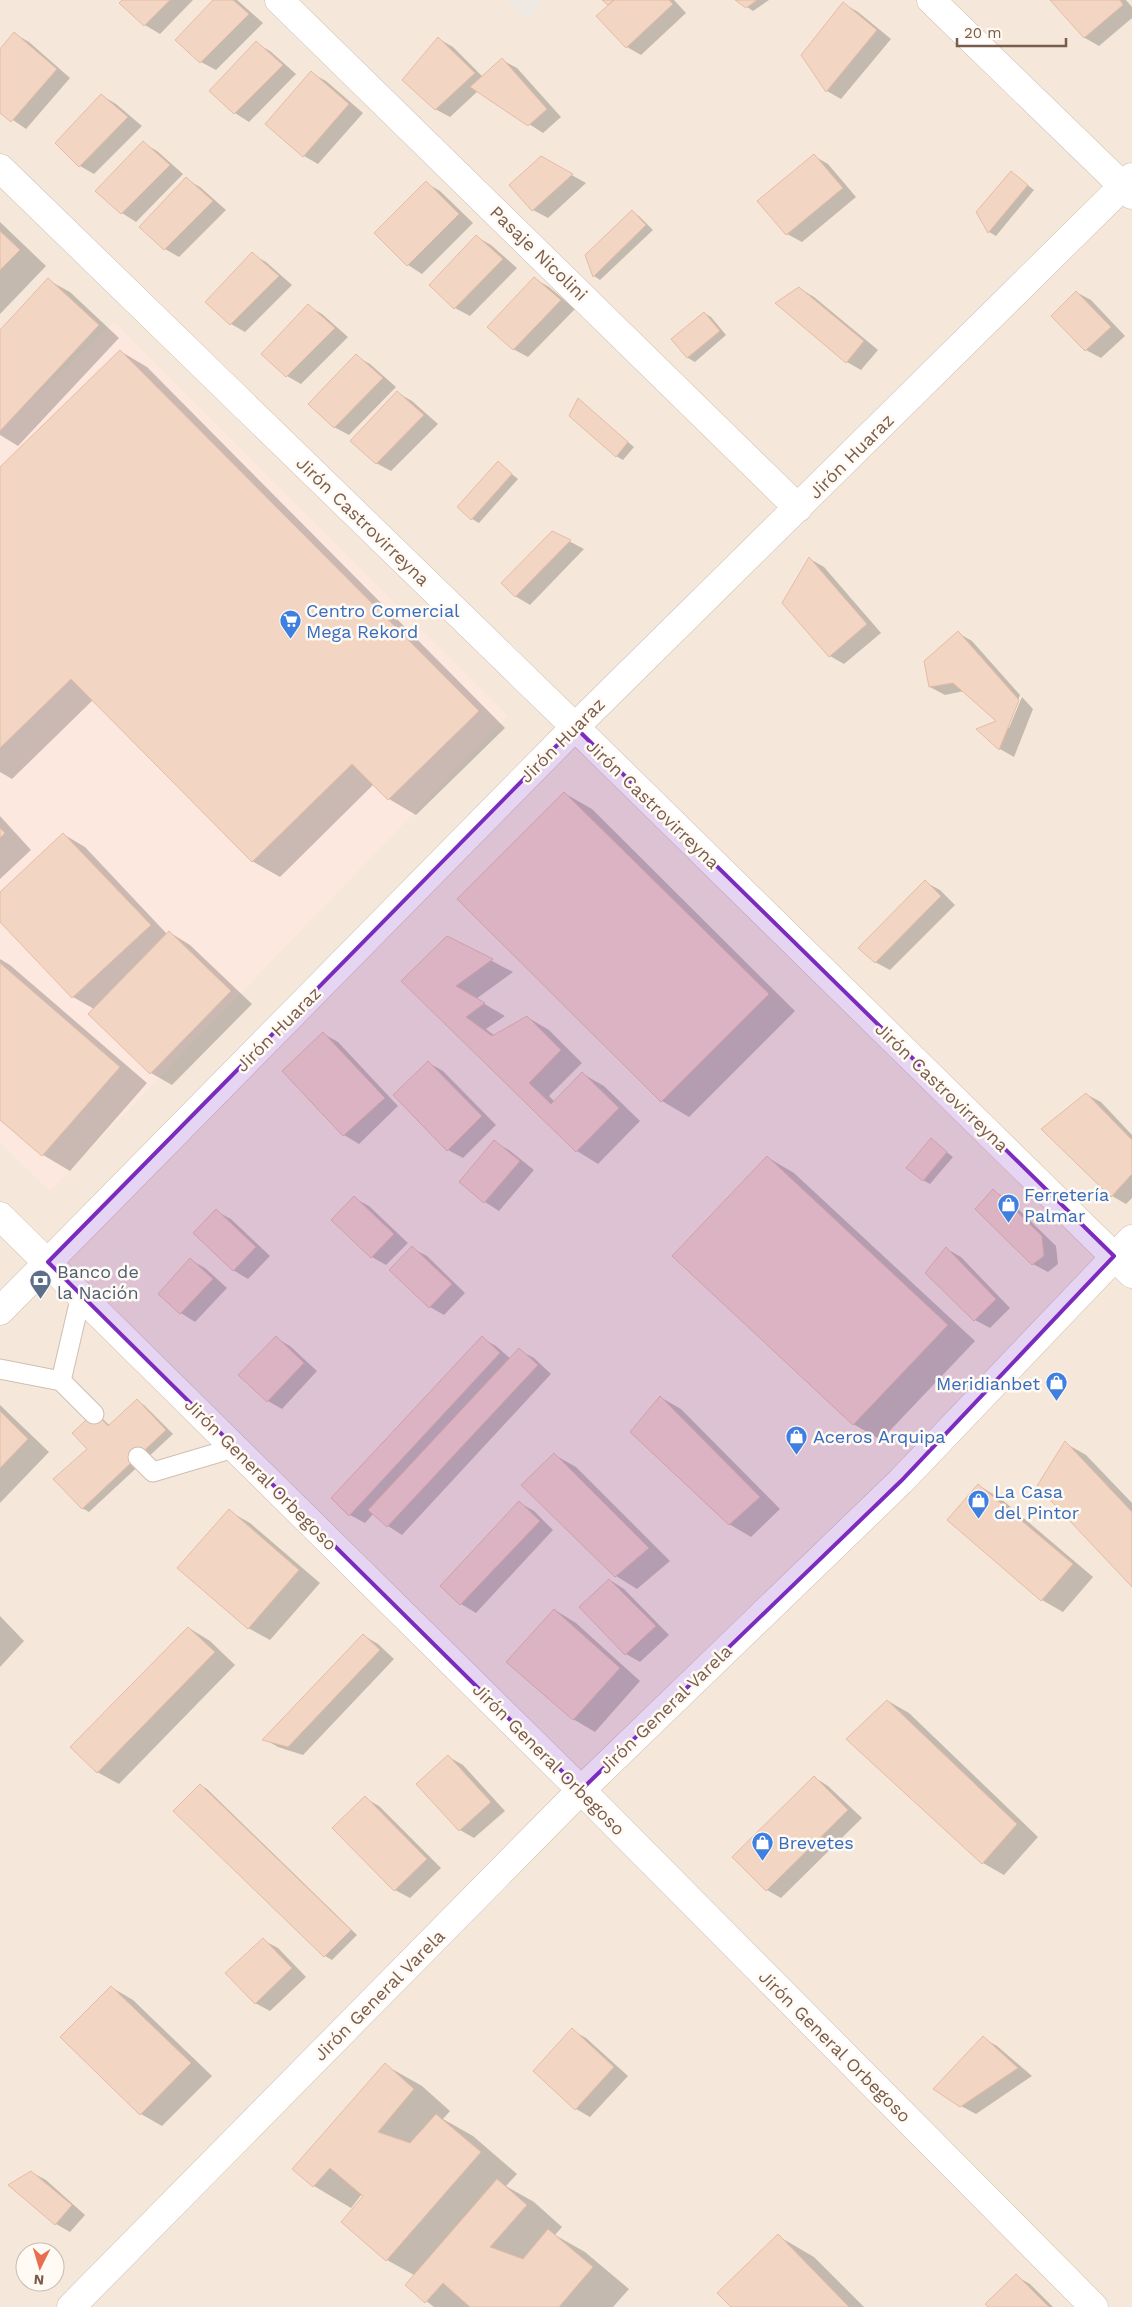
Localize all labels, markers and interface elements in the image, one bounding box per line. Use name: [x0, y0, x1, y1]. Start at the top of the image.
scale bar: [957, 15, 1066, 47]
text: 20 m: [964, 24, 1002, 42]
street label: Pasaje Nicolini: [486, 201, 592, 305]
street label: Jirón Huaraz: [804, 409, 898, 503]
street label: Jirón Castrovirreyna: [292, 452, 434, 590]
place label: Centro Comercial Mega Rekord: [306, 600, 460, 642]
supermarket icon: Centro Comercial Mega Rekord: [278, 608, 302, 639]
street label: Jirón Huaraz: [515, 693, 609, 787]
street label: Jirón Castrovirreyna: [582, 735, 724, 873]
street label: Jirón Huaraz: [231, 982, 325, 1076]
street label: Jirón Castrovirreyna: [871, 1018, 1013, 1156]
place label: Ferretería Palmar: [1024, 1184, 1109, 1226]
shop icon: Ferretería Palmar: [996, 1192, 1020, 1223]
place label: Banco de la Nación: [57, 1261, 139, 1303]
bank icon: Banco de la Nación: [29, 1269, 53, 1300]
shop icon: Meridianbet: [1044, 1371, 1068, 1402]
place label: Meridianbet: [936, 1373, 1040, 1394]
street label: Jirón General Orbegoso: [181, 1394, 341, 1554]
shop icon: Aceros Arquipa: [785, 1424, 809, 1455]
place label: Aceros Arquipa: [813, 1426, 946, 1447]
place label: La Casa del Pintor: [994, 1481, 1079, 1523]
shop icon: La Casa del Pintor: [966, 1489, 990, 1520]
street label: Jirón General Varela: [594, 1640, 736, 1778]
street label: Jirón General Orbegoso: [469, 1679, 629, 1839]
shop icon: Brevetes: [750, 1830, 774, 1861]
place label: Brevetes: [778, 1832, 854, 1853]
street label: Jirón General Varela: [309, 1925, 449, 2065]
street label: Jirón General Orbegoso: [755, 1966, 915, 2126]
north arrow: [15, 2242, 65, 2292]
text: N: [33, 2272, 45, 2288]

